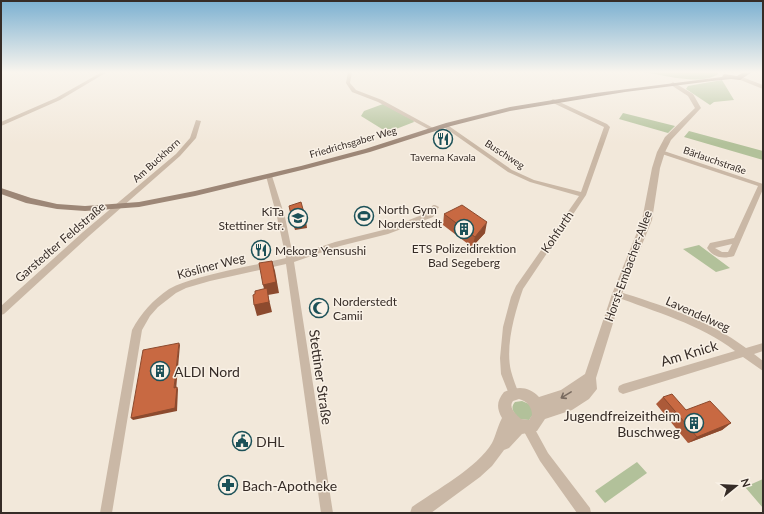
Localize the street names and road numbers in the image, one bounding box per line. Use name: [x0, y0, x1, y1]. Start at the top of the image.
street label: Friedrichsgaber Weg: [308, 124, 398, 160]
street label: Am Buckhorn: [130, 136, 182, 184]
street label: Buschweg: [483, 137, 527, 171]
street label: Bärlauchstraße: [682, 144, 748, 176]
street label: Garstedter Feldstraße: [12, 199, 108, 285]
street label: Kohfurth: [538, 208, 576, 256]
street label: Horst-Embacher-Allee: [601, 208, 655, 324]
street label: Kösliner Weg: [175, 250, 247, 282]
street label: Lavendelweg: [663, 293, 733, 335]
street label: Stettiner Straße: [306, 328, 336, 426]
street label: Am Knick: [658, 336, 720, 370]

